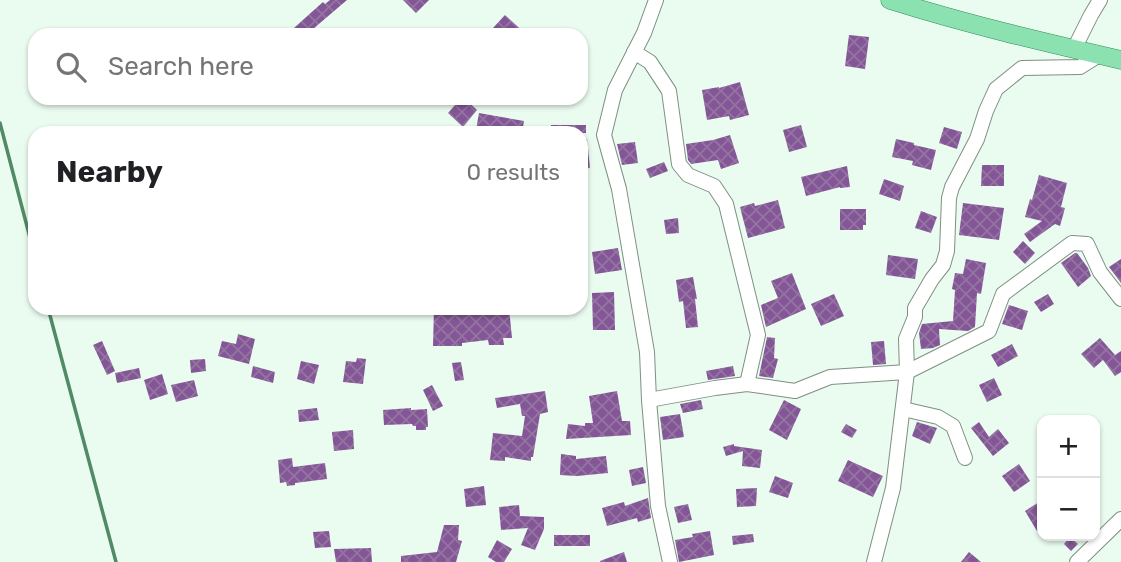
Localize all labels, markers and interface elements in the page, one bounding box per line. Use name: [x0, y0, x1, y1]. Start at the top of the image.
search box: [28, 28, 588, 105]
icon: search: [52, 48, 90, 86]
text: Search here: [108, 51, 254, 82]
text: Nearby: [56, 154, 163, 190]
text: 0 results: [466, 158, 560, 186]
map controls: [1037, 415, 1100, 541]
button: +: [1037, 415, 1100, 478]
button: −: [1037, 478, 1100, 541]

